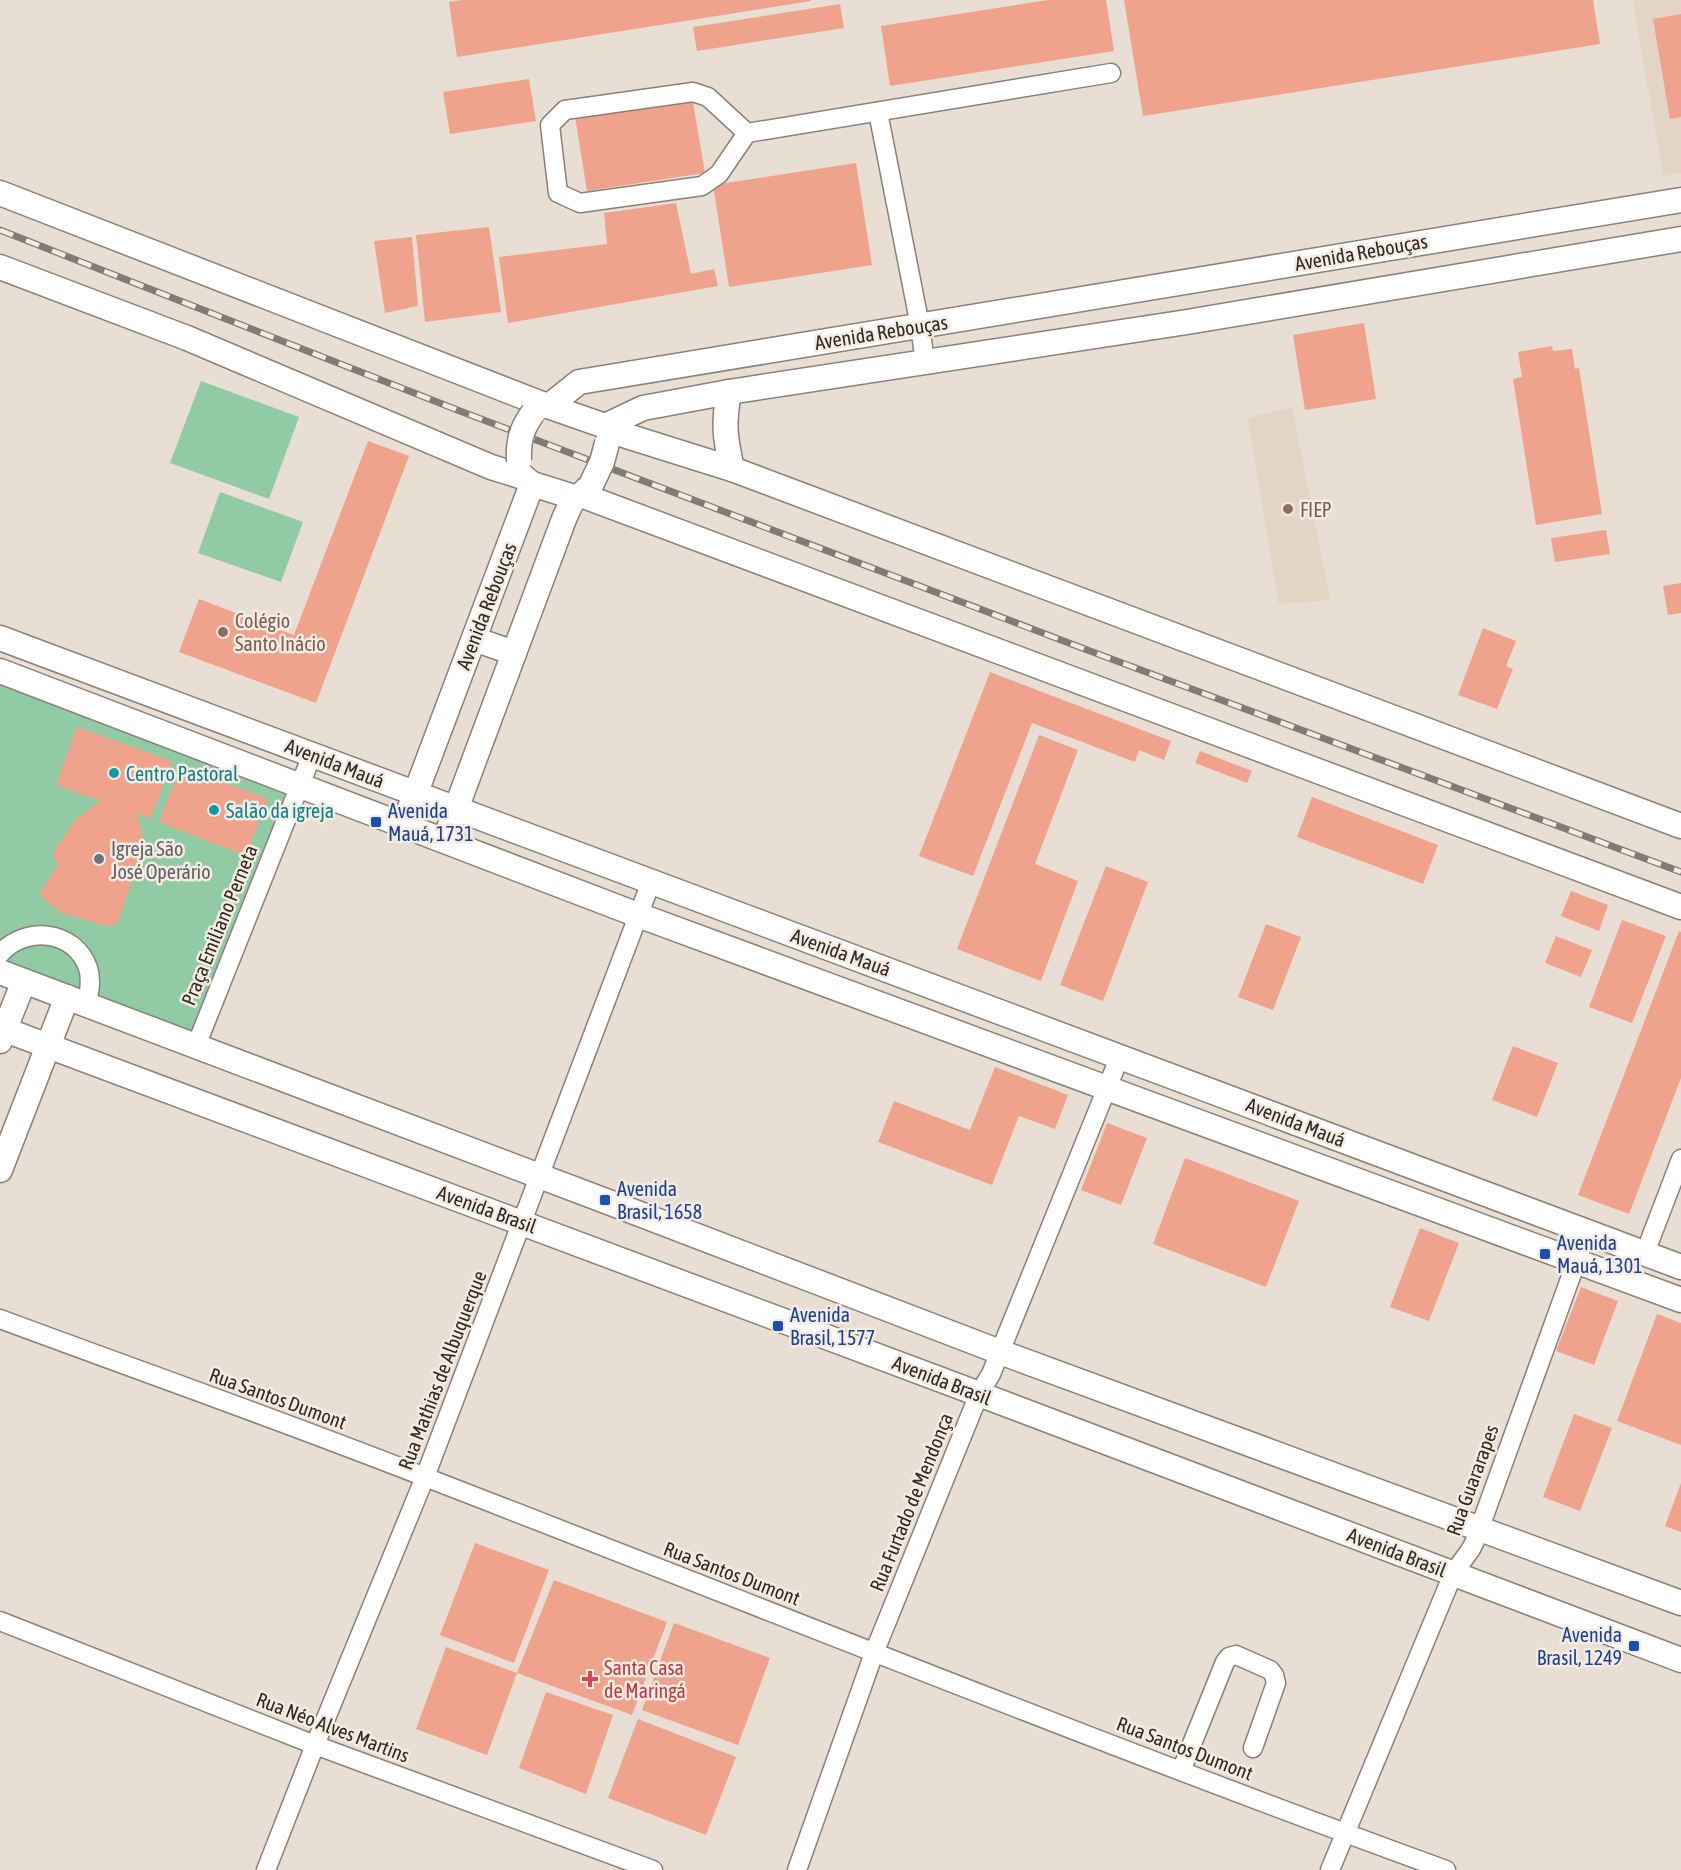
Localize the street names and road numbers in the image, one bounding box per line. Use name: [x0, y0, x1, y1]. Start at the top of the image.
street label: Avenida Rebouças: [1293, 229, 1429, 275]
street label: Avenida Rebouças: [813, 310, 949, 354]
street label: Avenida Rebouças: [451, 539, 521, 673]
street label: Avenida Mauá: [282, 734, 388, 792]
street label: Praça Emiliano Perneta: [176, 841, 262, 1009]
street label: Avenida Mauá: [788, 923, 894, 981]
street label: Avenida Mauá: [1243, 1093, 1349, 1151]
street label: Avenida Brasil: [434, 1180, 540, 1238]
street label: Rua Mathias de Albuquerque: [393, 1267, 491, 1473]
street label: Avenida Brasil: [889, 1351, 995, 1410]
street label: Rua Santos Dumont: [206, 1363, 350, 1434]
street label: Rua Furtado de Mendonça: [865, 1409, 957, 1595]
street label: Rua Guararapes: [1441, 1421, 1503, 1539]
street label: Avenida Brasil: [1344, 1523, 1450, 1582]
street label: Rua Santos Dumont: [661, 1536, 804, 1610]
street label: Rua Néo Alves Martins: [253, 1687, 413, 1767]
street label: Rua Santos Dumont: [1114, 1711, 1257, 1785]

